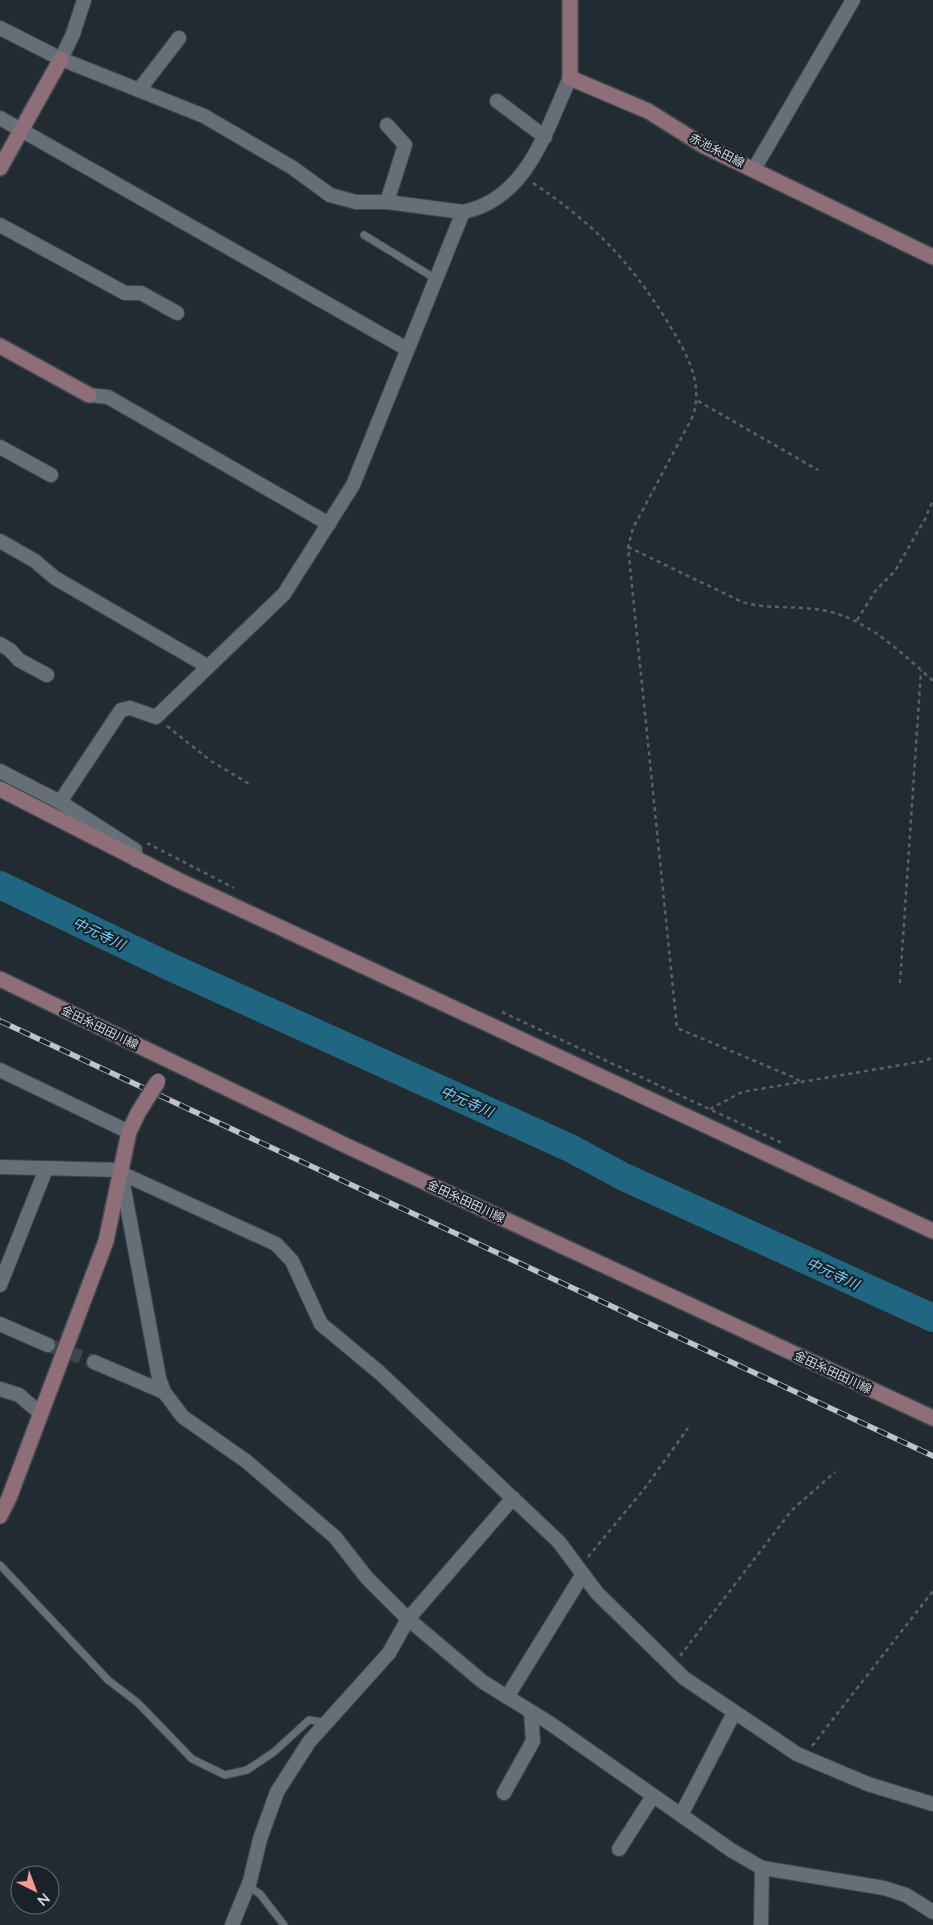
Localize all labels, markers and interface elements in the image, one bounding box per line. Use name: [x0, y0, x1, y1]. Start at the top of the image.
street label: 赤池糸田線: [687, 130, 747, 170]
water label: 中元寺川: [70, 913, 130, 954]
street label: 金田糸田田川線: [59, 1002, 141, 1052]
water label: 中元寺川: [438, 1082, 498, 1121]
street label: 金田糸田田川線: [425, 1176, 507, 1226]
water label: 中元寺川: [804, 1253, 864, 1293]
street label: 金田糸田田川線: [792, 1347, 874, 1397]
north arrow: [10, 1865, 60, 1915]
text: N: [34, 1890, 54, 1910]

